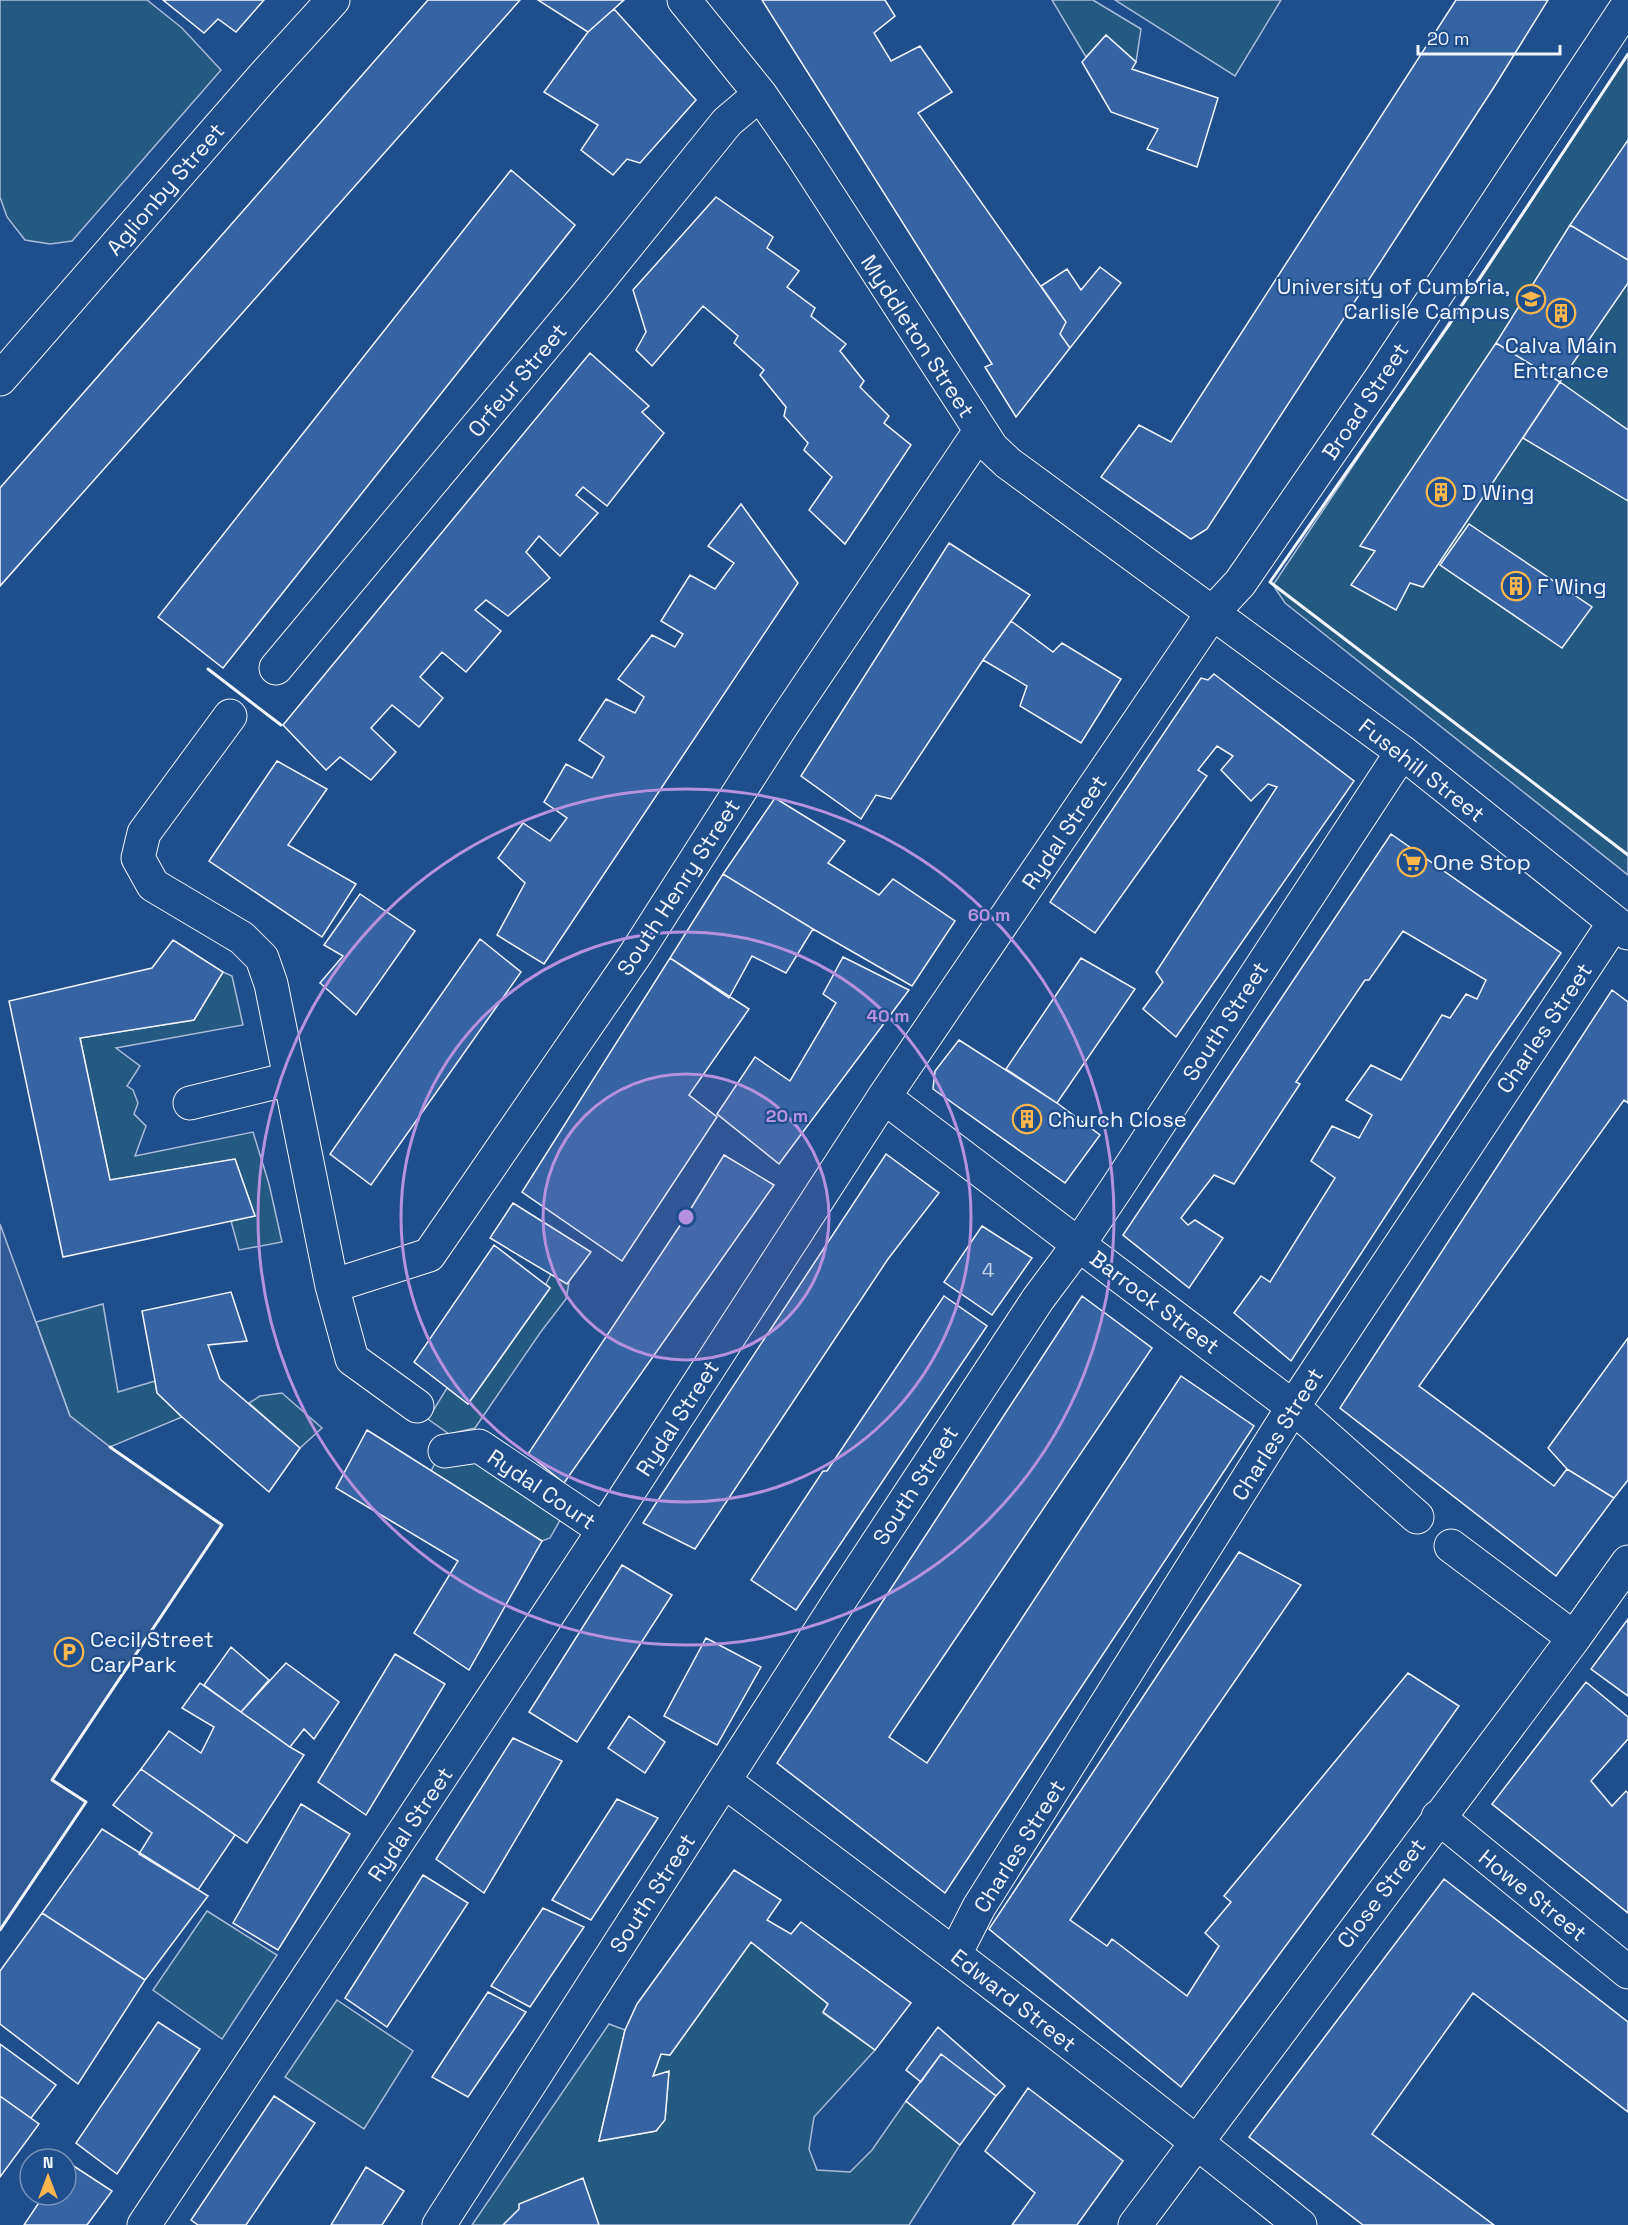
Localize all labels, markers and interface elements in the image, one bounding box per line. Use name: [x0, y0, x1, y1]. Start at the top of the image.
scale bar: [1418, 18, 1560, 56]
text: 20 m: [1427, 27, 1470, 50]
street label: Aglionby Street: [100, 117, 230, 261]
street label: Myddleton Street: [855, 249, 981, 423]
place label: University of Cumbria, Carlisle Campus: [1277, 272, 1510, 325]
school or university icon: University of Cumbria, Carlisle Campus: [1515, 283, 1547, 315]
building icon: Calva Main Entrance: [1545, 297, 1577, 329]
street label: Orfeur Street: [461, 317, 573, 443]
place label: Calva Main Entrance: [1505, 331, 1617, 384]
street label: Broad Street: [1316, 337, 1414, 465]
building icon: D Wing: [1425, 476, 1457, 508]
place label: D Wing: [1462, 478, 1534, 506]
building icon: F Wing: [1500, 570, 1532, 602]
place label: F Wing: [1537, 572, 1607, 600]
street label: Fusehill Street: [1353, 712, 1491, 828]
street label: Rydal Street: [1015, 769, 1113, 895]
street label: South Henry Street: [610, 793, 746, 981]
supermarket icon: One Stop: [1396, 846, 1428, 878]
place label: One Stop: [1433, 848, 1531, 876]
text: 60 m: [968, 903, 1010, 926]
street label: South Street: [1176, 956, 1274, 1086]
street label: Charles Street: [1490, 957, 1598, 1099]
text: 40 m: [866, 1004, 910, 1027]
building icon: Church Close: [1011, 1103, 1043, 1135]
text: 20 m: [766, 1104, 808, 1127]
place label: Church Close: [1048, 1105, 1187, 1133]
centre of rings: [676, 1207, 696, 1227]
street label: Barrock Street: [1085, 1244, 1225, 1360]
house number: 4: [982, 1257, 994, 1283]
street label: Rydal Street: [629, 1355, 725, 1481]
street label: Charles Street: [1225, 1362, 1329, 1506]
street label: South Street: [866, 1420, 964, 1550]
street label: Rydal Court: [482, 1442, 602, 1536]
place label: Cecil Street Car Park: [90, 1625, 214, 1678]
parking icon: Cecil Street Car Park: [53, 1636, 85, 1668]
street label: Rydal Street: [361, 1761, 459, 1887]
street label: Charles Street: [967, 1774, 1071, 1918]
street label: South Street: [603, 1828, 701, 1958]
street label: Close Street: [1331, 1832, 1431, 1954]
street label: Howe Street: [1473, 1843, 1593, 1947]
street label: Edward Street: [946, 1942, 1082, 2058]
north arrow: [18, 2147, 78, 2207]
text: N: [43, 2152, 53, 2173]

